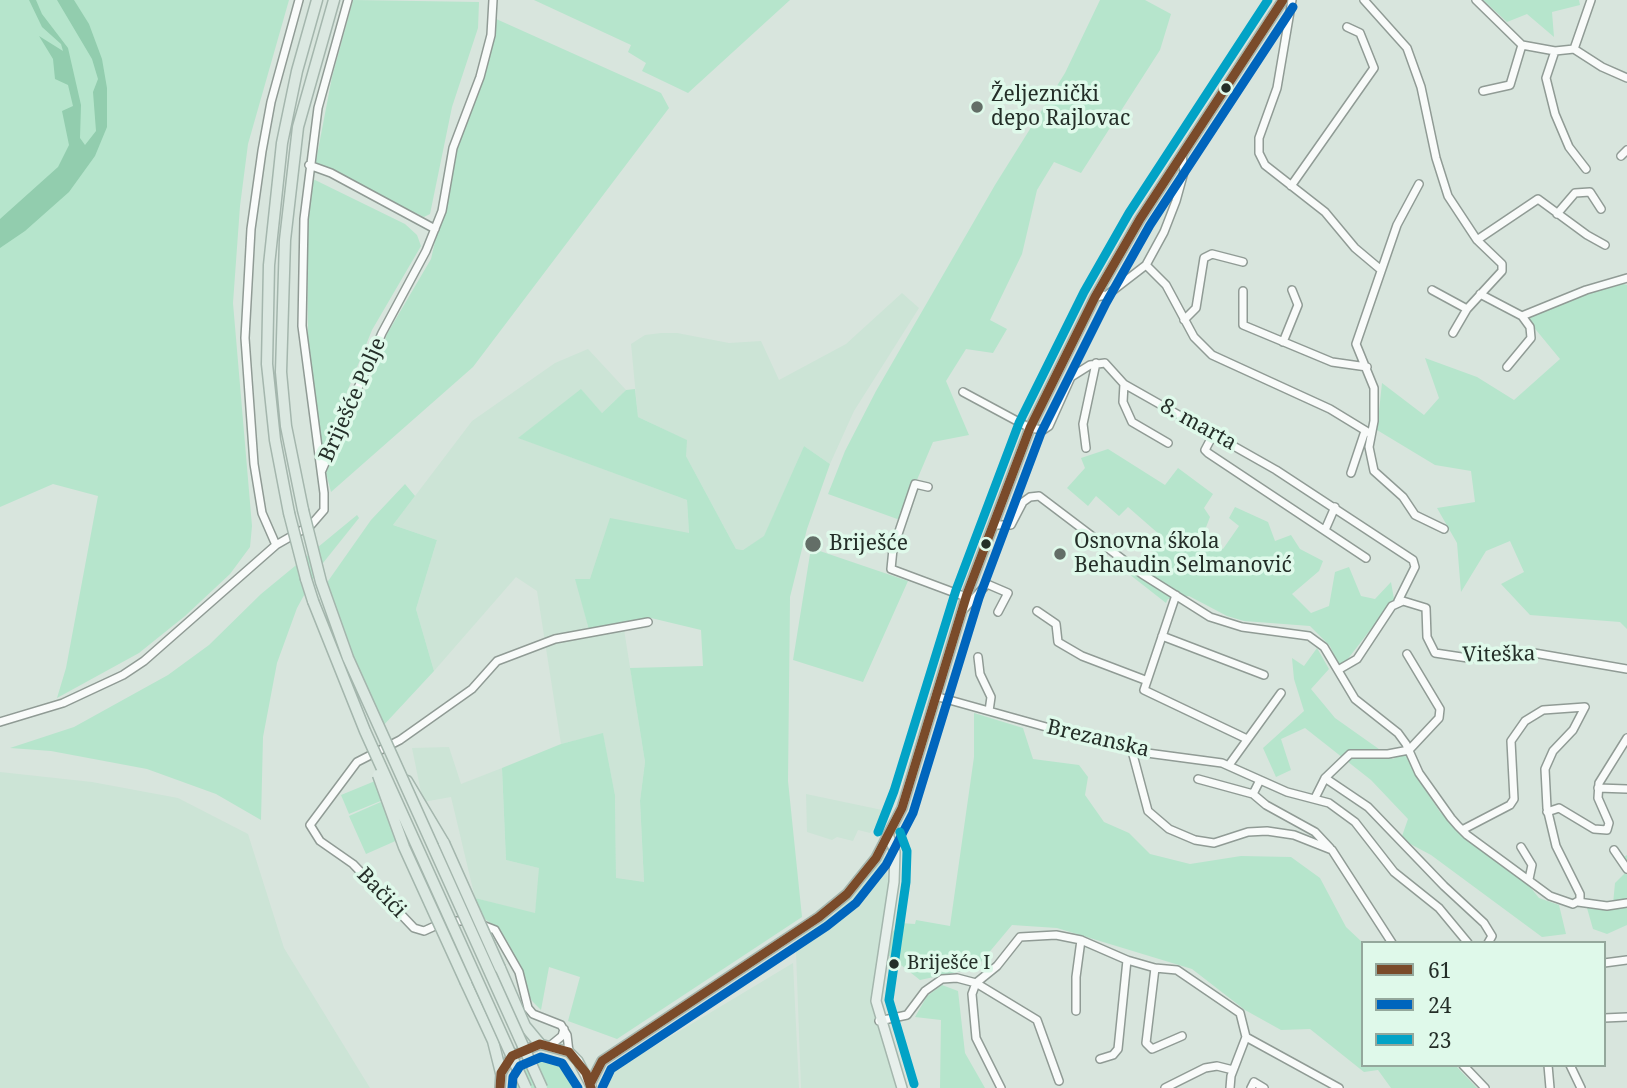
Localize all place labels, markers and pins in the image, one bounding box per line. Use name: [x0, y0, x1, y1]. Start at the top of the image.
unlabelled marker: [1219, 81, 1233, 95]
place label: Željeznički depo Rajlovac: [991, 82, 1130, 132]
marker: Željeznički depo Rajlovac: [969, 99, 985, 115]
place label: Osnovna śkola Behaudin Selmanović: [1074, 529, 1292, 579]
place label: Briješće: [829, 531, 908, 557]
marker: Briješće: [803, 534, 823, 554]
unlabelled marker: [979, 537, 993, 551]
marker: Osnovna śkola Behaudin Selmanović: [1052, 546, 1068, 562]
place label: Briješće I: [907, 953, 990, 975]
marker: Briješće I: [887, 957, 901, 971]

